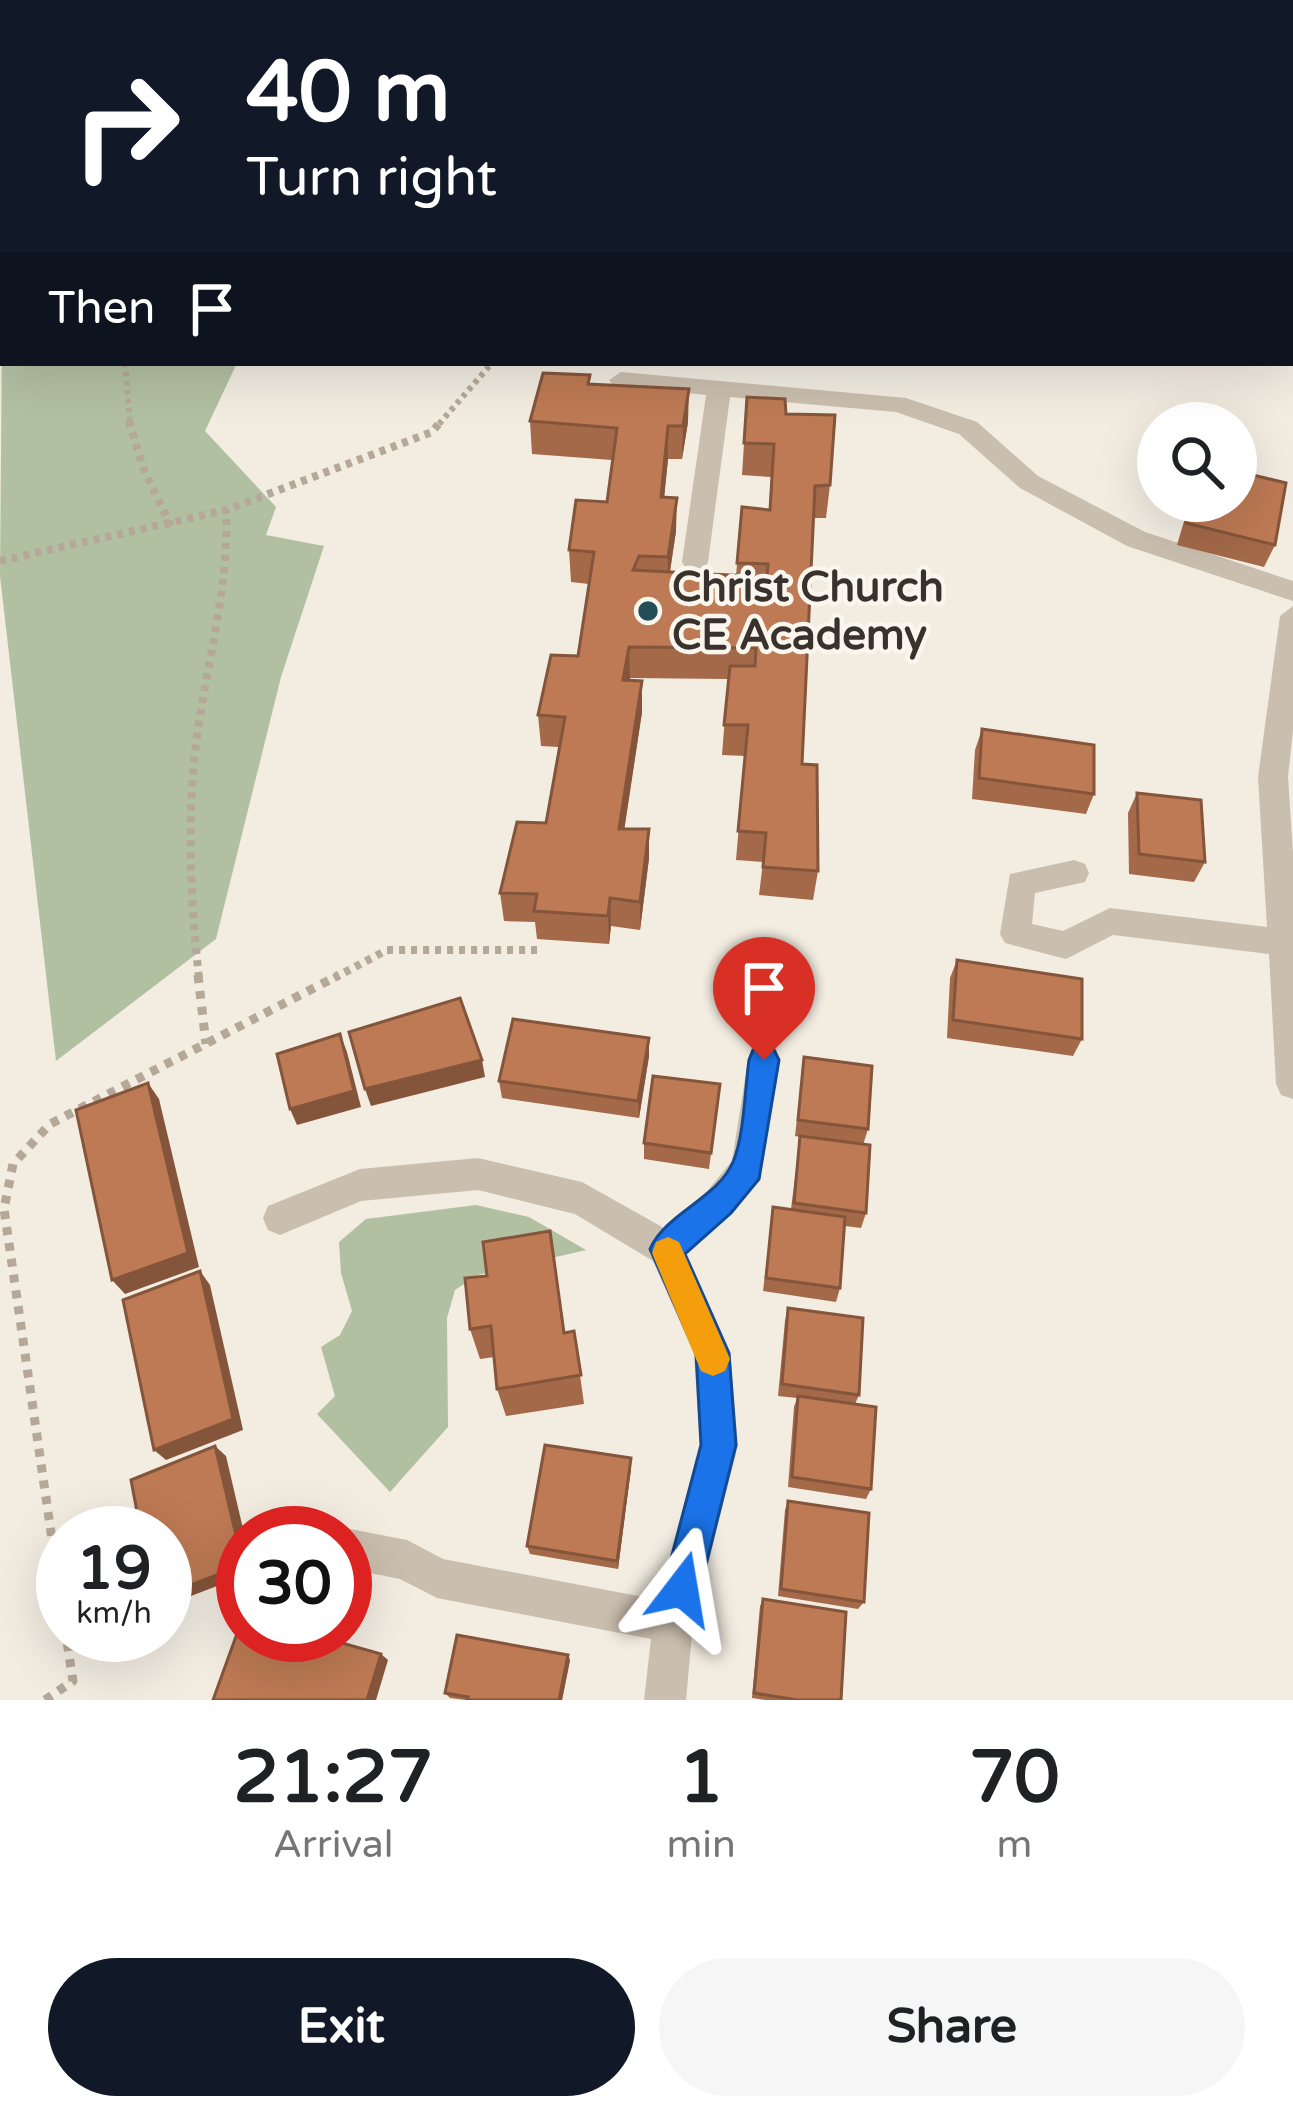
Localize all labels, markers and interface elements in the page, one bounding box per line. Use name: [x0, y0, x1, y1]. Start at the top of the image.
text: 40 m: [246, 43, 450, 144]
icon: right: [48, 48, 204, 204]
text: Turn right: [246, 145, 497, 210]
icon: arrive: [179, 276, 245, 342]
text: Then: [48, 282, 155, 336]
map controls: [1137, 402, 1257, 522]
button: search: [1137, 402, 1257, 522]
place label: Christ Church CE Academy: [672, 562, 944, 661]
marker: Christ Church CE Academy: [635, 598, 661, 624]
pin: [713, 937, 815, 1060]
icon: arrive: [731, 955, 797, 1021]
speed limit sign: 30: [216, 1506, 372, 1662]
position arrow: [619, 1526, 745, 1652]
text: 19: [76, 1533, 152, 1605]
text: km/h: [76, 1595, 152, 1632]
text: 21:27: [233, 1735, 433, 1822]
text: 1: [678, 1735, 724, 1822]
text: 70: [969, 1735, 1060, 1822]
text: Arrival: [273, 1821, 393, 1868]
text: min: [666, 1821, 736, 1868]
text: m: [996, 1821, 1032, 1868]
button: Exit: [48, 1958, 635, 2096]
button: Share: [659, 1958, 1245, 2096]

